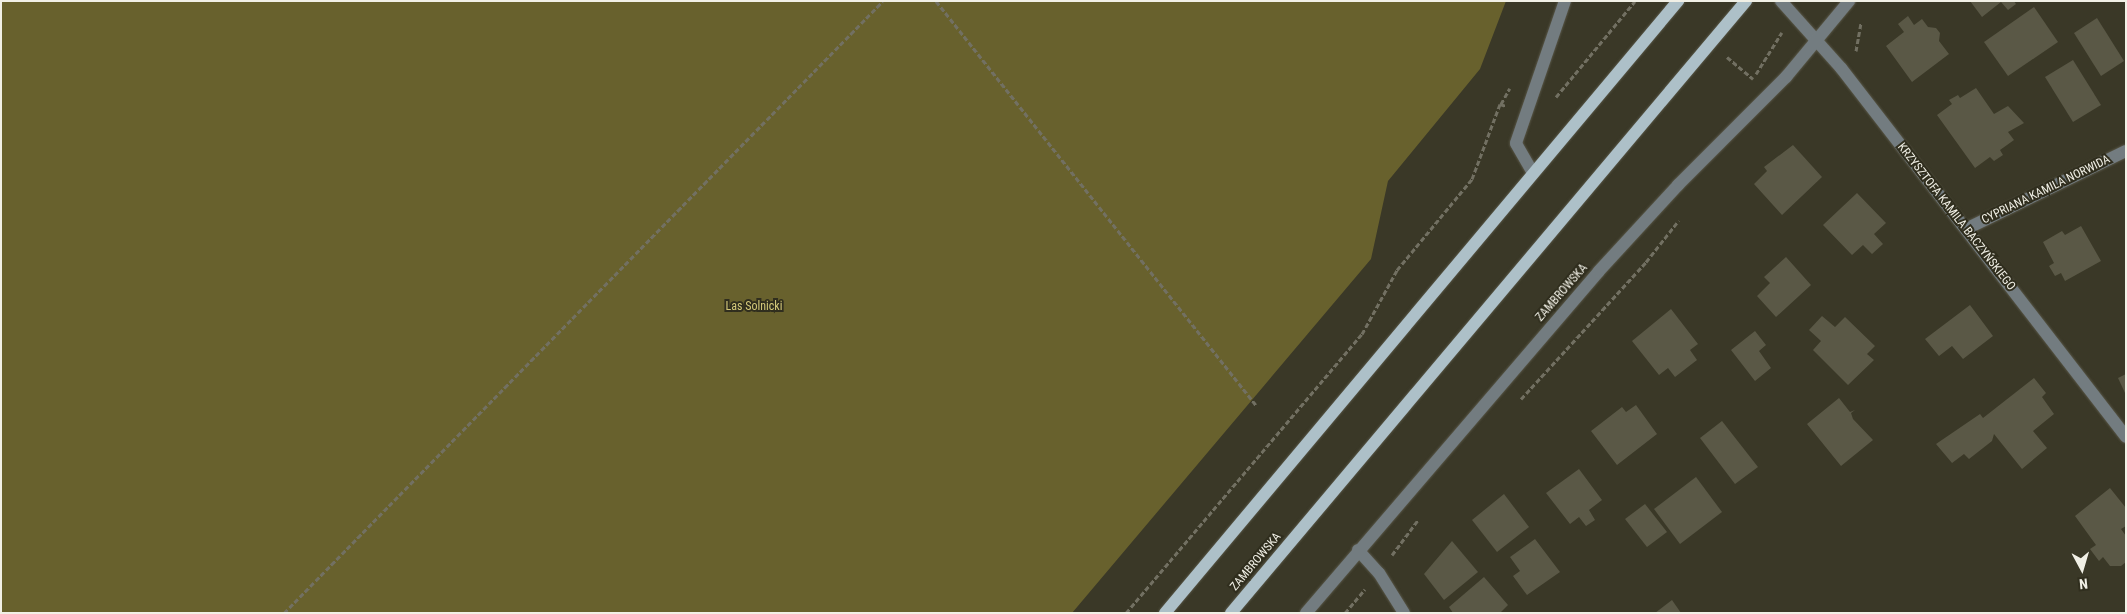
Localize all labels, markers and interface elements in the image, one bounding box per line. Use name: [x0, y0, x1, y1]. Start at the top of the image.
street label: KRZYSZTOFA KAMILA BACZYŃSKIEGO: [1894, 140, 2018, 294]
street label: CYPRIANA KAMILA NORWIDA: [1979, 153, 2113, 227]
street label: ZAMBROWSKA: [1533, 261, 1591, 325]
park label: Las Solnicki: [726, 300, 782, 314]
street label: ZAMBROWSKA: [1228, 530, 1284, 594]
north arrow: [2057, 544, 2107, 594]
text: N: [2078, 576, 2089, 592]

